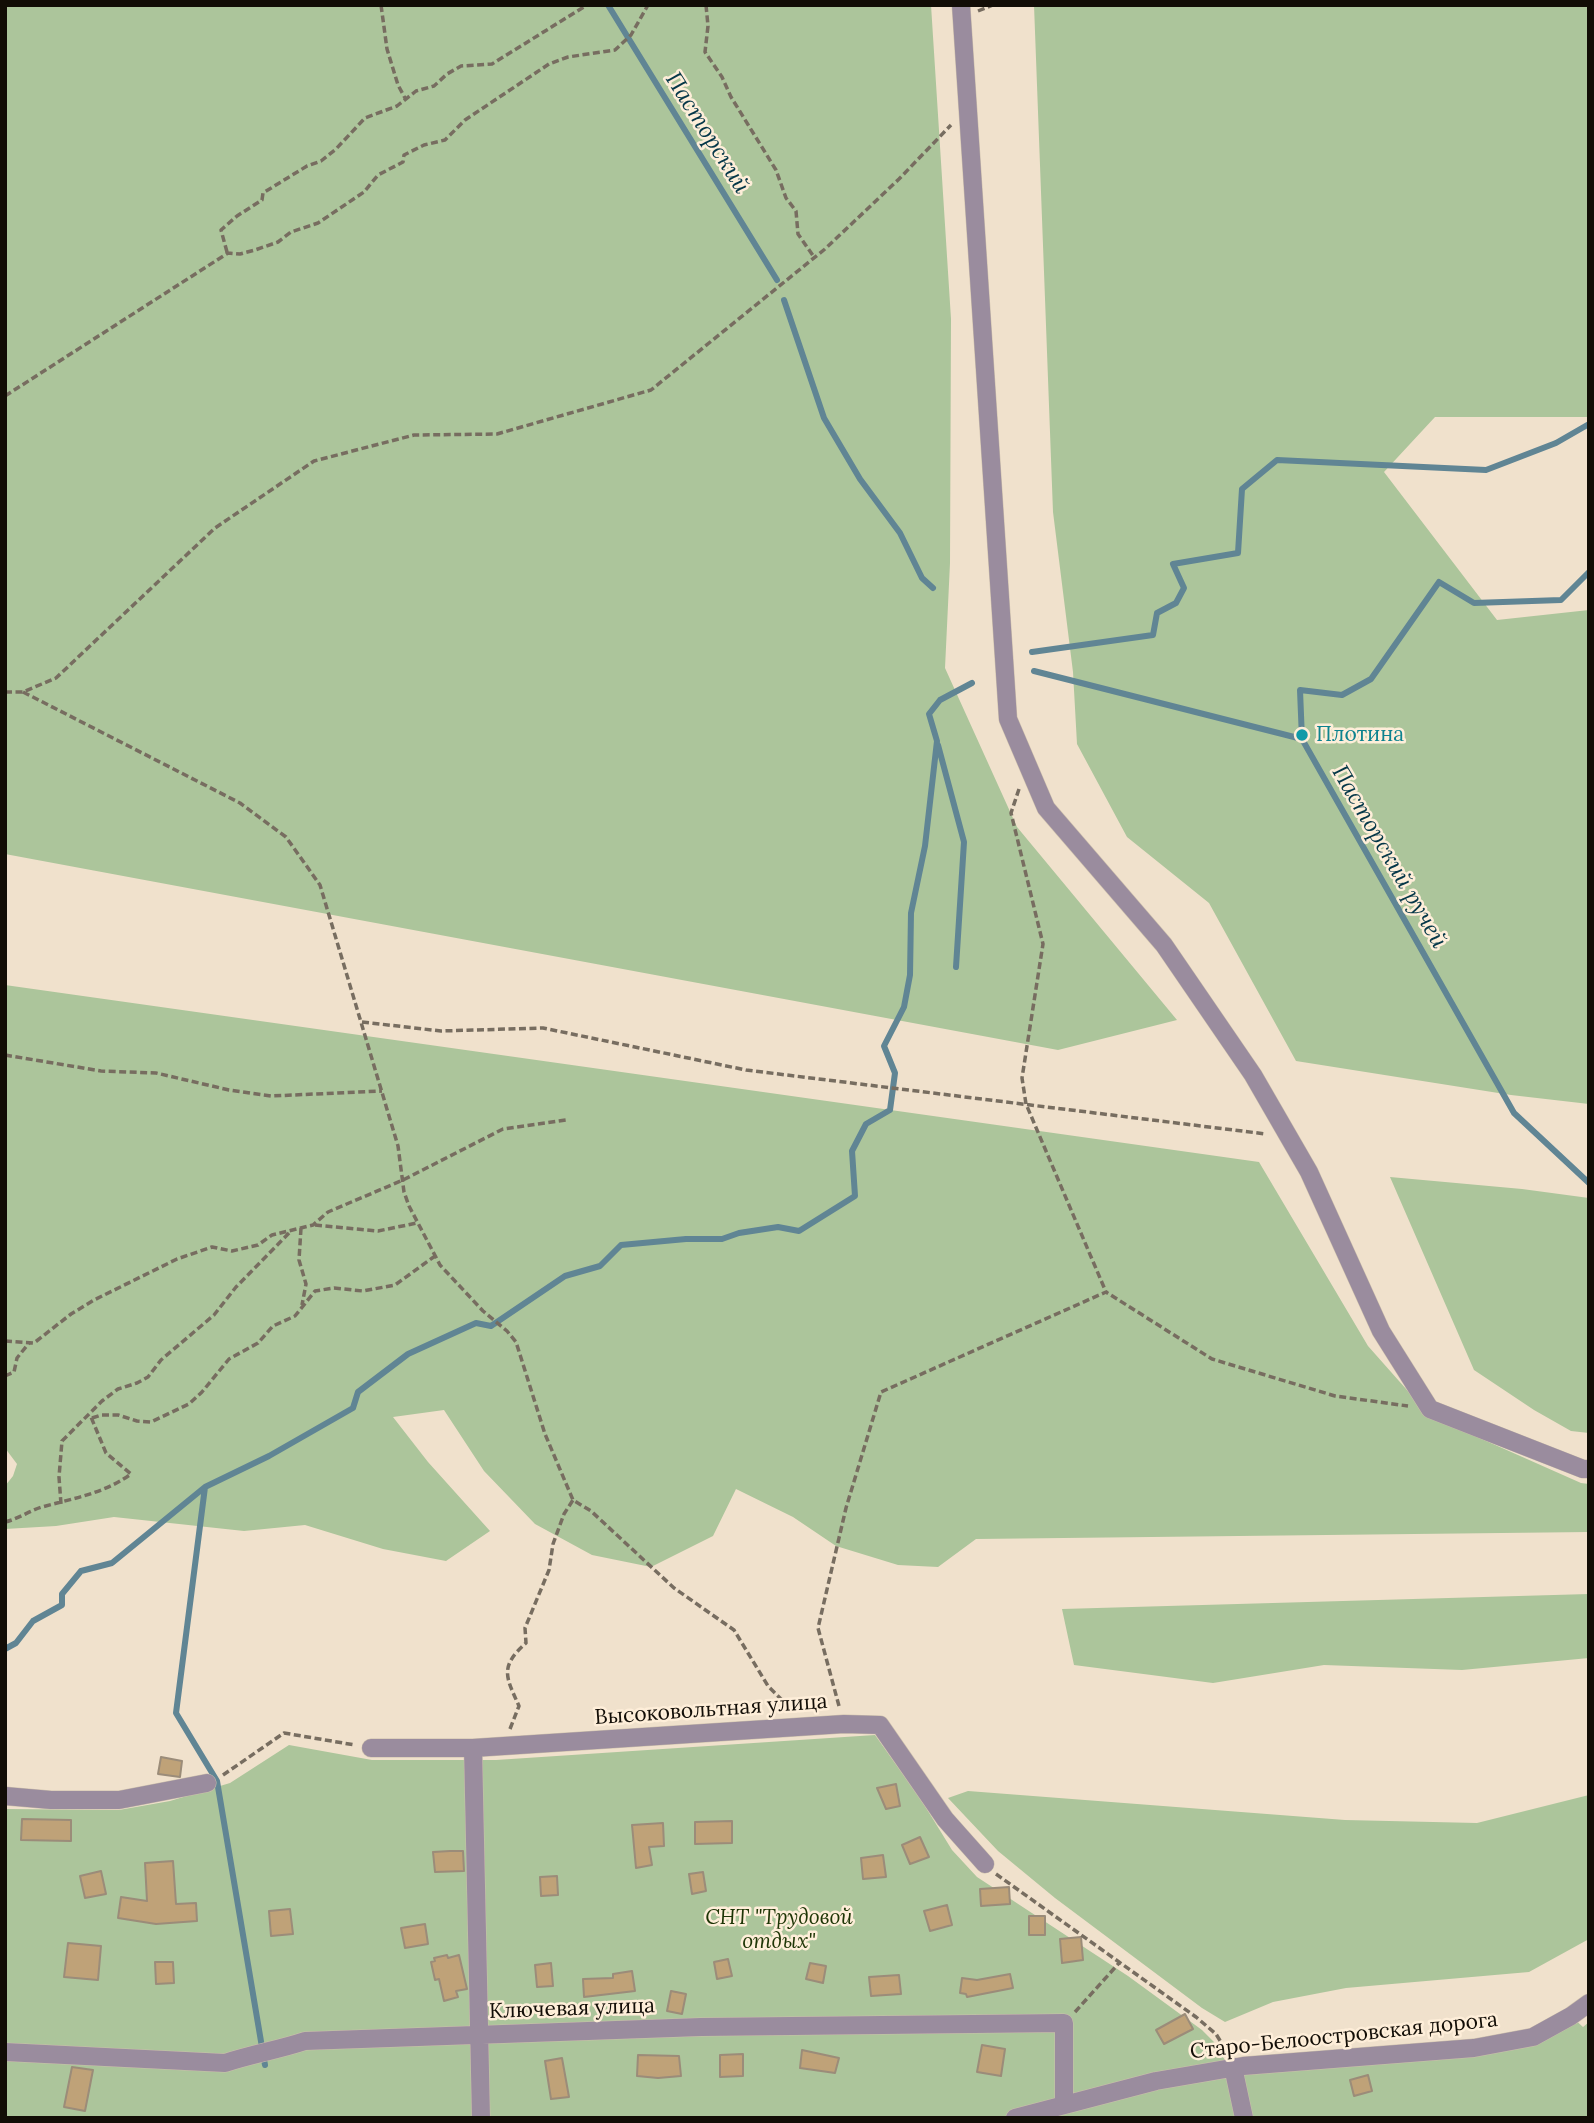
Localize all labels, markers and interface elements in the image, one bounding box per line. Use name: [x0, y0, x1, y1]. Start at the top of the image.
water label: Пасторский: [659, 67, 755, 199]
place label: Плотина: [1316, 722, 1404, 748]
marker: Плотина: [1294, 727, 1310, 743]
water label: Пасторский ручей: [1325, 761, 1453, 953]
street label: Высоковольтная улица: [594, 1689, 828, 1731]
park label: СНТ "Трудовой отдых": [705, 1905, 853, 1955]
street label: Ключевая улица: [489, 1994, 655, 2024]
street label: Старо-Белоостровская дорога: [1189, 2007, 1499, 2065]

